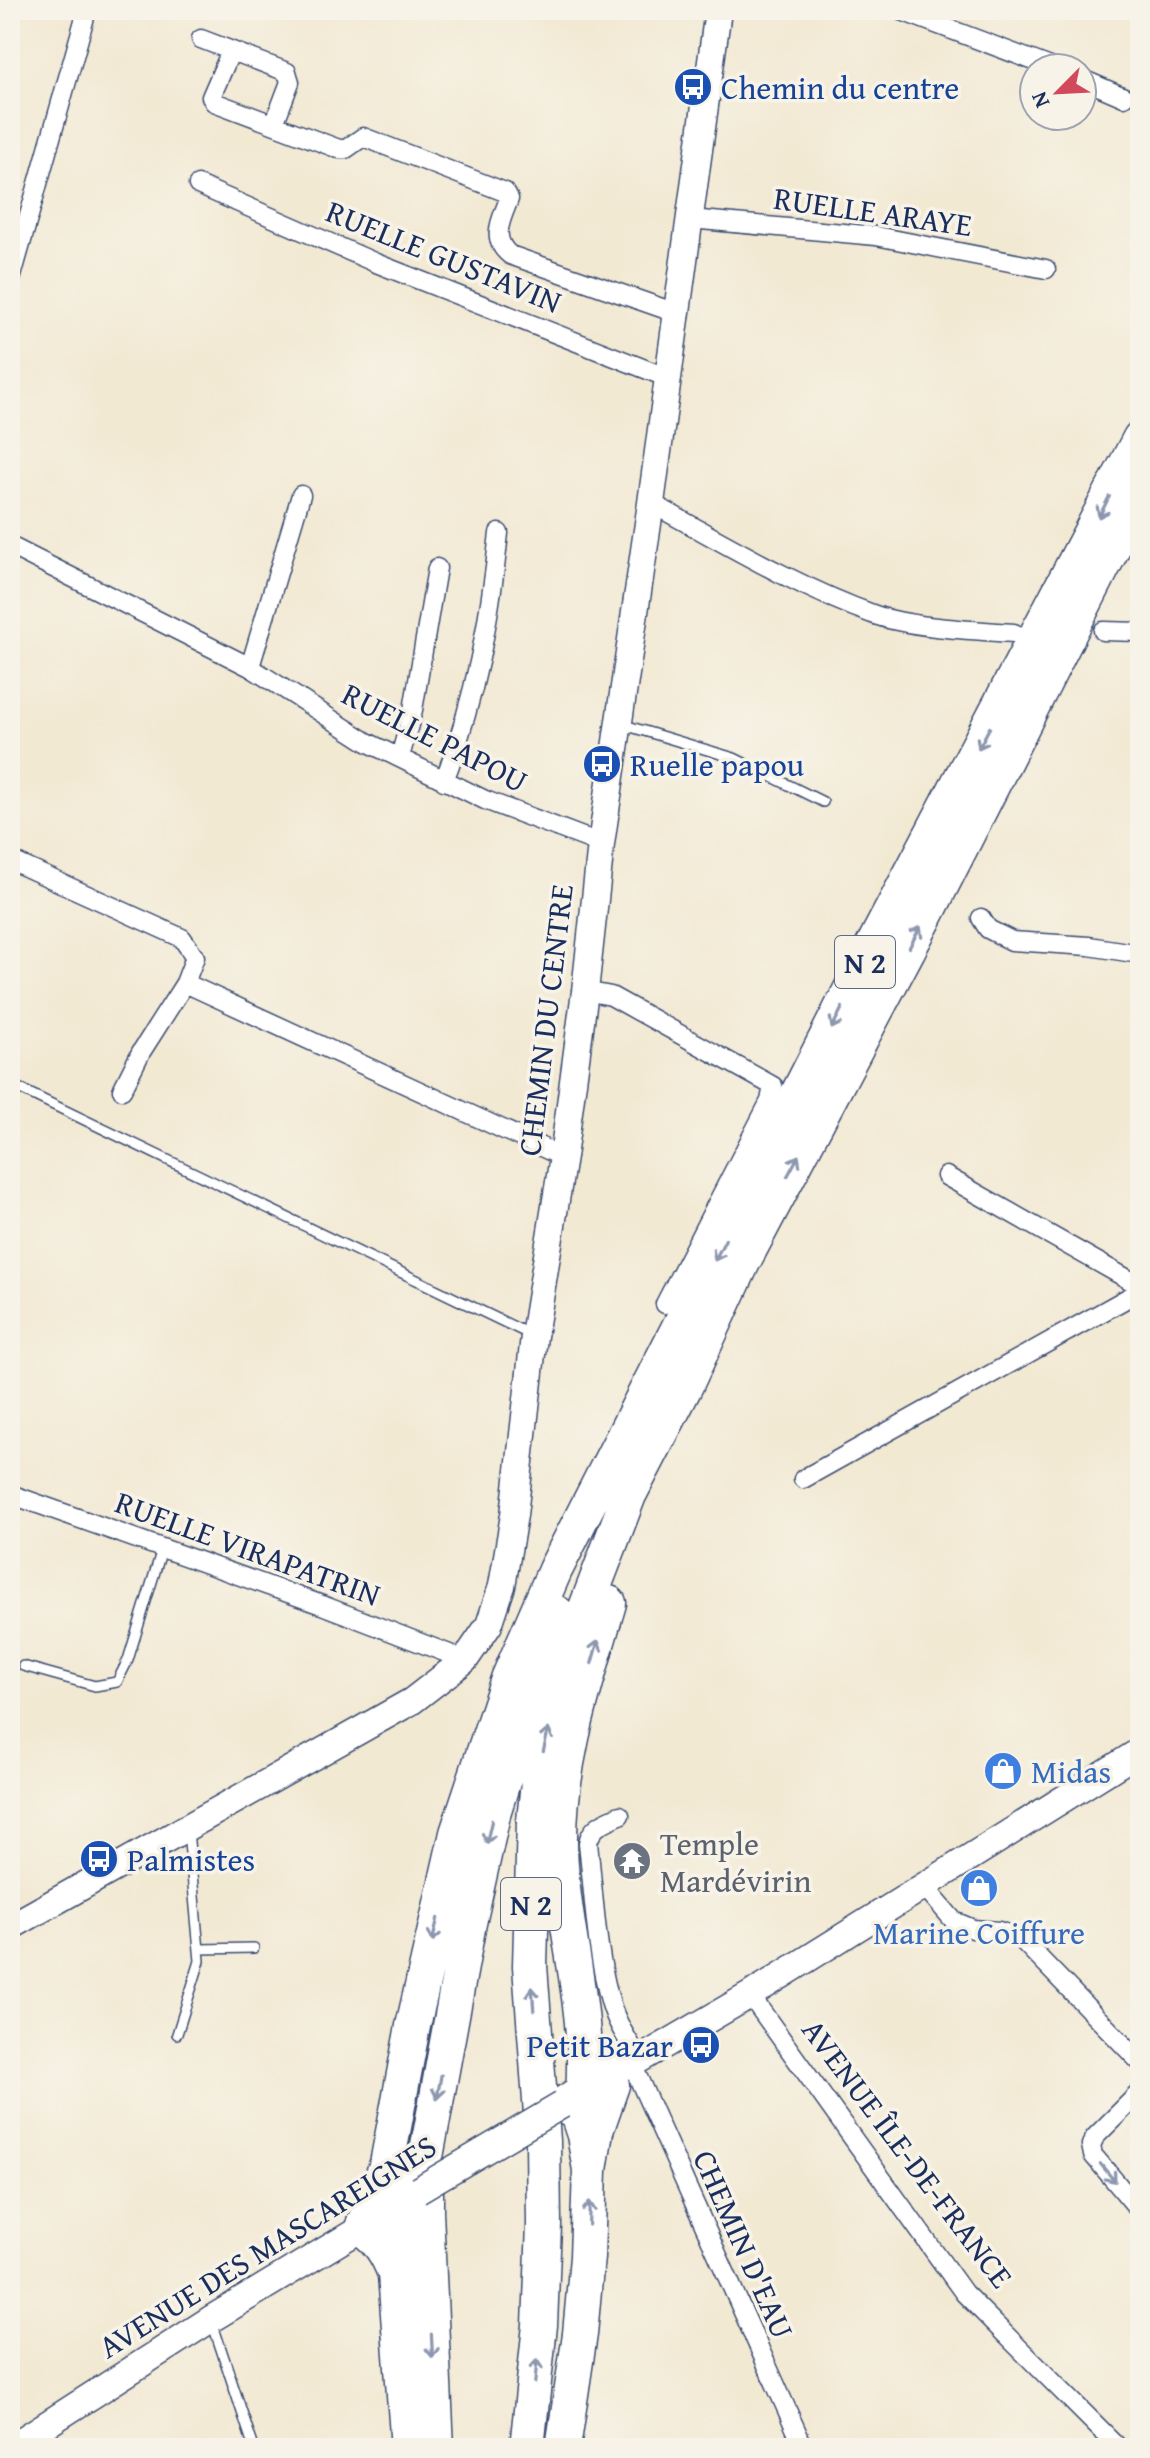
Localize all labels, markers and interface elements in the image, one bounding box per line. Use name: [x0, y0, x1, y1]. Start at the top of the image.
north arrow: [1018, 52, 1098, 132]
place label: Chemin du centre: [721, 64, 959, 111]
bus stop icon: Chemin du centre: [672, 66, 714, 108]
text: N: [1022, 87, 1057, 113]
street label: RUELLE ARAYE: [771, 174, 975, 248]
street label: RUELLE GUSTAVIN: [319, 187, 569, 325]
one-way arrow: [1096, 495, 1111, 519]
street label: RUELLE PAPOU: [334, 670, 536, 804]
one-way arrow: [975, 725, 991, 749]
place label: Ruelle papou: [630, 741, 805, 788]
bus stop icon: Ruelle papou: [581, 743, 623, 785]
street label: CHEMIN DU CENTRE: [505, 881, 585, 1159]
one-way arrow: [908, 925, 924, 949]
road number: N 2: [835, 936, 895, 988]
one-way arrow: [829, 1005, 844, 1029]
one-way arrow: [786, 1155, 802, 1179]
one-way arrow: [711, 1237, 727, 1261]
street label: RUELLE VIRAPATRIN: [109, 1478, 387, 1618]
one-way arrow: [588, 1639, 603, 1665]
one-way arrow: [539, 1728, 554, 1754]
place label: Midas: [1031, 1748, 1111, 1795]
shop icon: Midas: [982, 1750, 1024, 1792]
one-way arrow: [481, 1818, 496, 1844]
place label: Temple Mardévirin: [660, 1820, 811, 1904]
place label: Palmistes: [127, 1836, 255, 1883]
bus stop icon: Palmistes: [78, 1838, 120, 1880]
temple icon: Temple Mardévirin: [611, 1840, 653, 1882]
shop icon: Marine Coiffure: [958, 1867, 1000, 1909]
road number: N 2: [501, 1878, 561, 1930]
place label: Marine Coiffure: [873, 1909, 1085, 1956]
one-way arrow: [427, 1916, 442, 1942]
one-way arrow: [525, 1986, 540, 2013]
street label: AVENUE ÎLE-DE-FRANCE: [791, 2009, 1025, 2297]
place label: Petit Bazar: [527, 2022, 673, 2069]
bus stop icon: Petit Bazar: [680, 2024, 722, 2066]
one-way arrow: [430, 2074, 445, 2099]
street label: AVENUE DES MASCAREIGNES: [89, 2123, 445, 2369]
street label: CHEMIN D'EAU: [681, 2142, 807, 2346]
one-way arrow: [1099, 2162, 1117, 2182]
one-way arrow: [581, 2200, 596, 2227]
one-way arrow: [425, 2332, 440, 2359]
one-way arrow: [528, 2358, 543, 2384]

